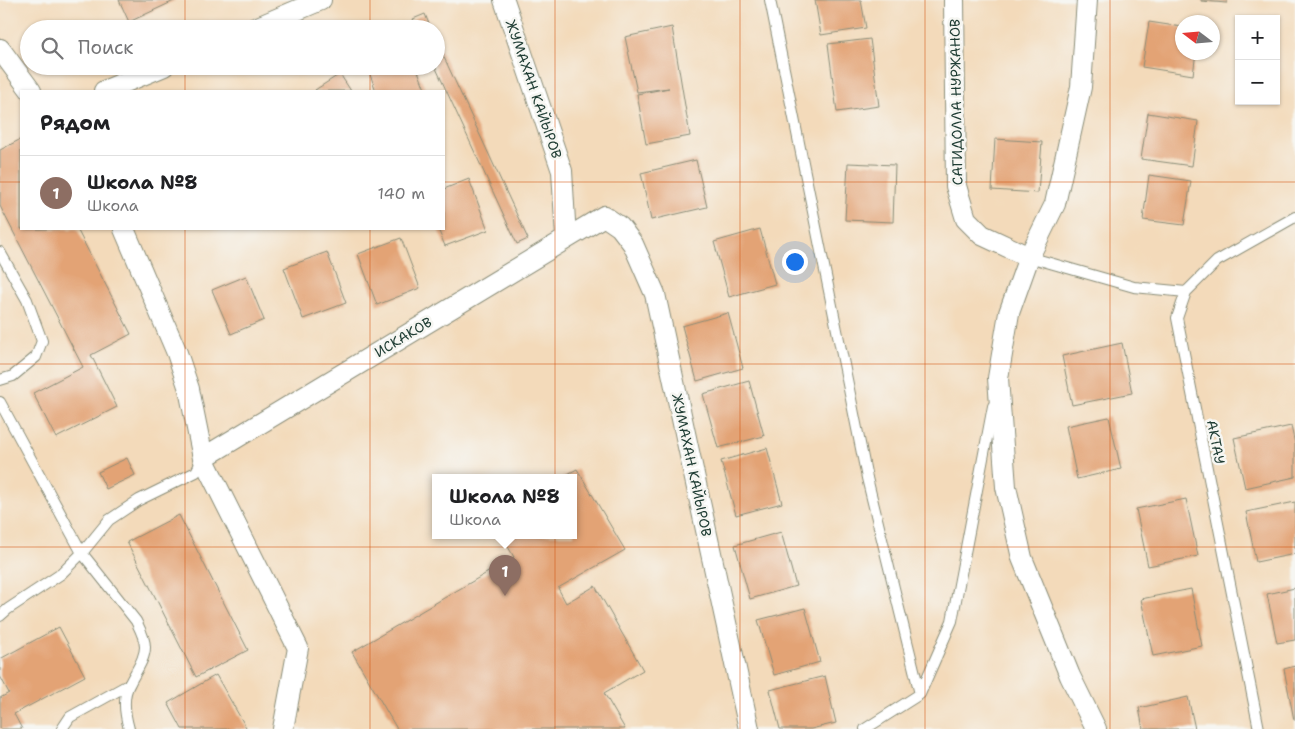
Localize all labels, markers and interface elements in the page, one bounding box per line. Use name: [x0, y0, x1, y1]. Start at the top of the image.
north arrow: [1175, 15, 1220, 60]
map controls: [1235, 15, 1280, 105]
button: +: [1235, 15, 1280, 60]
street label: ЖУМАХАН КАЙЫРОВ: [502, 17, 566, 161]
street label: САГИДОЛЛА НУРЖАНОВ: [946, 19, 966, 185]
search box: [20, 20, 445, 75]
icon: search: [38, 34, 66, 62]
text: Поиск: [78, 35, 133, 60]
button: −: [1235, 60, 1280, 105]
text: Рядом: [40, 109, 110, 137]
text: Школа №8: [87, 170, 198, 195]
text: 1: [52, 183, 60, 204]
text: 140 m: [378, 183, 425, 204]
text: Школа: [87, 195, 139, 216]
your location: [782, 249, 808, 275]
street label: ИСКАКОВ: [371, 313, 435, 361]
street label: ЖУМАХАН КАЙЫРОВ: [668, 392, 716, 538]
street label: АКТАУ: [1203, 418, 1229, 466]
popup: [432, 474, 577, 539]
text: Школа №8: [449, 484, 560, 509]
text: Школа: [449, 509, 501, 530]
pin: 1: [489, 555, 521, 596]

